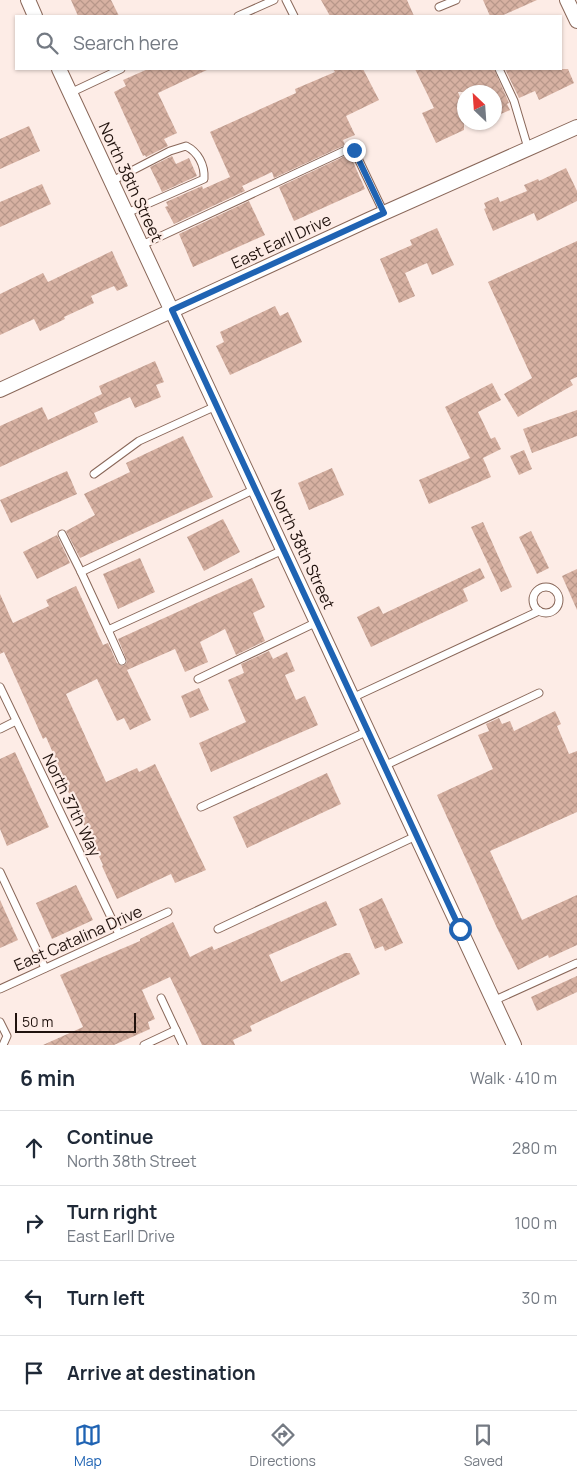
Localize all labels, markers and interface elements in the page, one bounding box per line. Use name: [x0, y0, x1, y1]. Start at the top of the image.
search box: [15, 15, 562, 70]
icon: search: [33, 29, 61, 57]
text: Search here: [73, 30, 179, 56]
north arrow: [457, 85, 502, 130]
street label: North 38th Street: [94, 119, 168, 245]
route end: [343, 139, 366, 162]
street label: East Earll Drive: [227, 208, 335, 274]
street label: North 38th Street: [266, 486, 340, 612]
street label: North 37th Way: [37, 750, 107, 861]
street label: East Catalina Drive: [10, 900, 146, 976]
route start: [449, 918, 472, 941]
scale bar: [15, 1010, 136, 1033]
text: 50 m: [22, 1012, 53, 1031]
text: 6 min: [20, 1064, 75, 1092]
text: Walk · 410 m: [470, 1067, 557, 1089]
text: Continue: [67, 1124, 153, 1150]
icon: ahead: [20, 1134, 48, 1162]
text: 280 m: [512, 1137, 557, 1159]
text: North 38th Street: [67, 1150, 197, 1172]
text: Turn right: [67, 1199, 157, 1225]
icon: right: [20, 1209, 48, 1237]
text: 100 m: [514, 1212, 557, 1234]
text: East Earll Drive: [67, 1225, 175, 1247]
icon: left: [20, 1284, 48, 1312]
text: Turn left: [67, 1285, 145, 1311]
text: 30 m: [522, 1287, 557, 1309]
icon: arrive: [20, 1359, 48, 1387]
text: Arrive at destination: [67, 1360, 256, 1386]
tab: Map: [74, 1421, 102, 1470]
tab: Directions: [250, 1421, 316, 1470]
tab: Saved: [464, 1421, 503, 1470]

